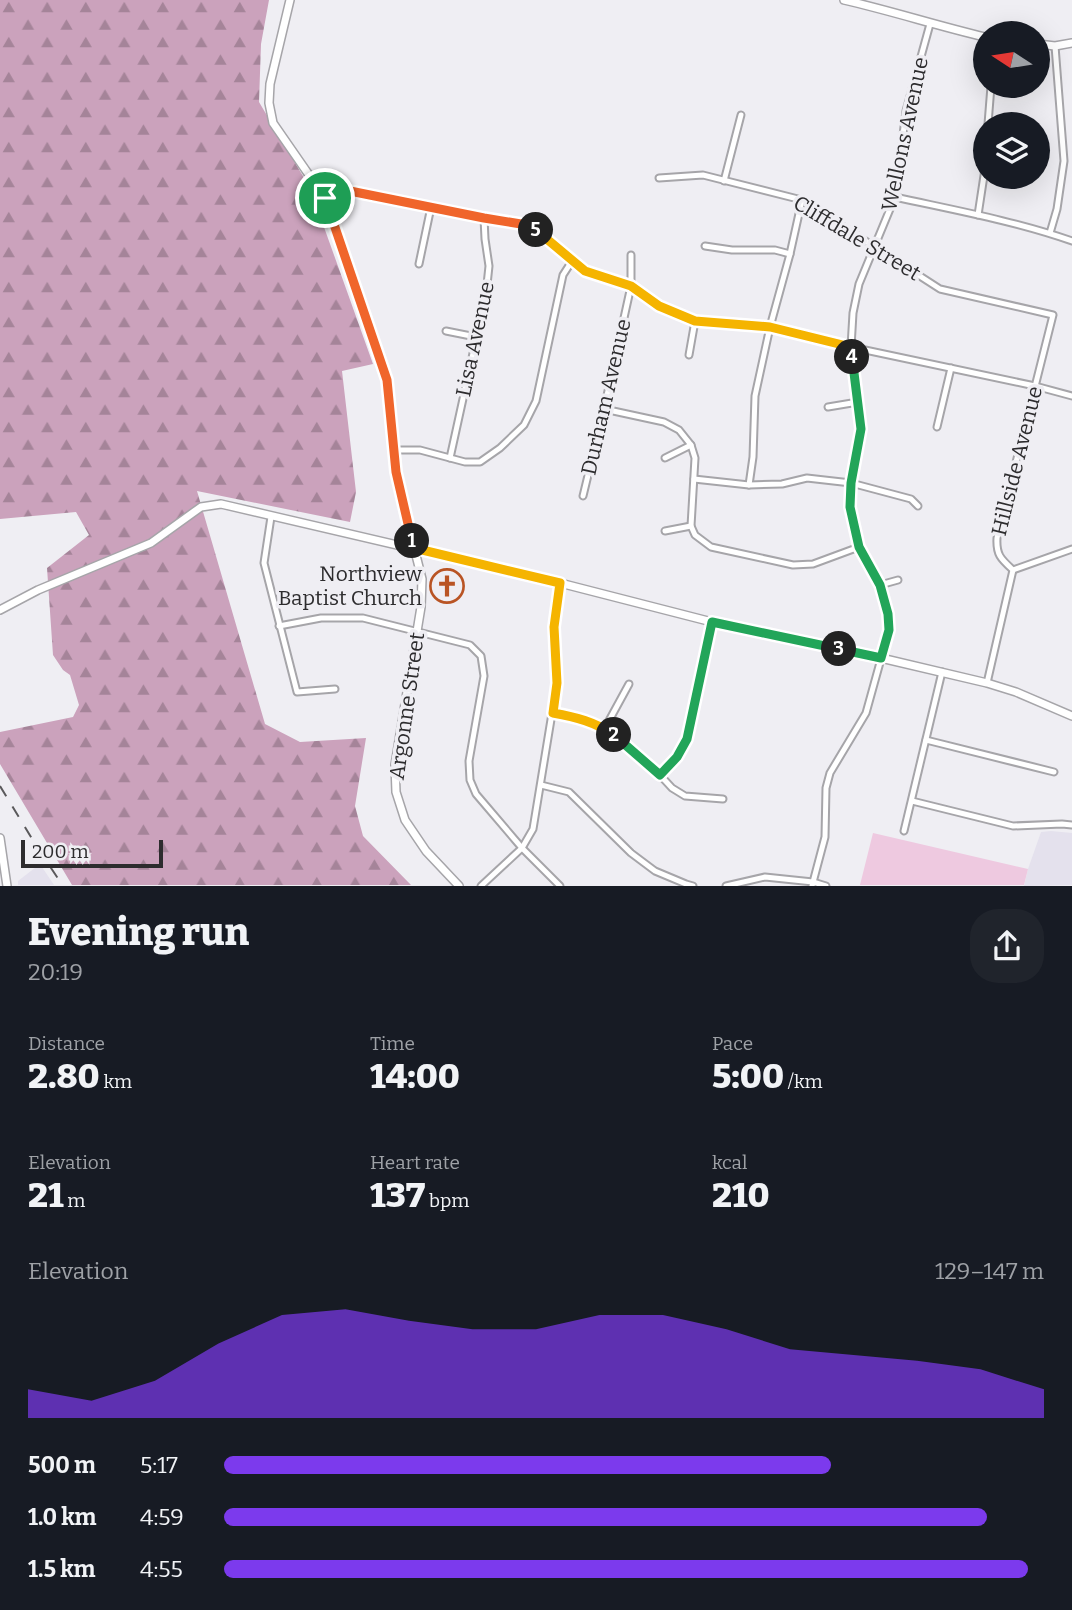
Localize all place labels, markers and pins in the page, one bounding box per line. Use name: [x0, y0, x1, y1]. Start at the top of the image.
pin: [295, 168, 355, 228]
pin: 5: [518, 212, 554, 247]
pin: 4: [834, 340, 870, 374]
pin: 1: [394, 524, 430, 558]
place label: Northview Baptist Church: [278, 561, 422, 611]
church icon: Northview Baptist Church: [428, 567, 466, 605]
pin: 3: [822, 632, 856, 666]
pin: 2: [596, 718, 632, 752]

